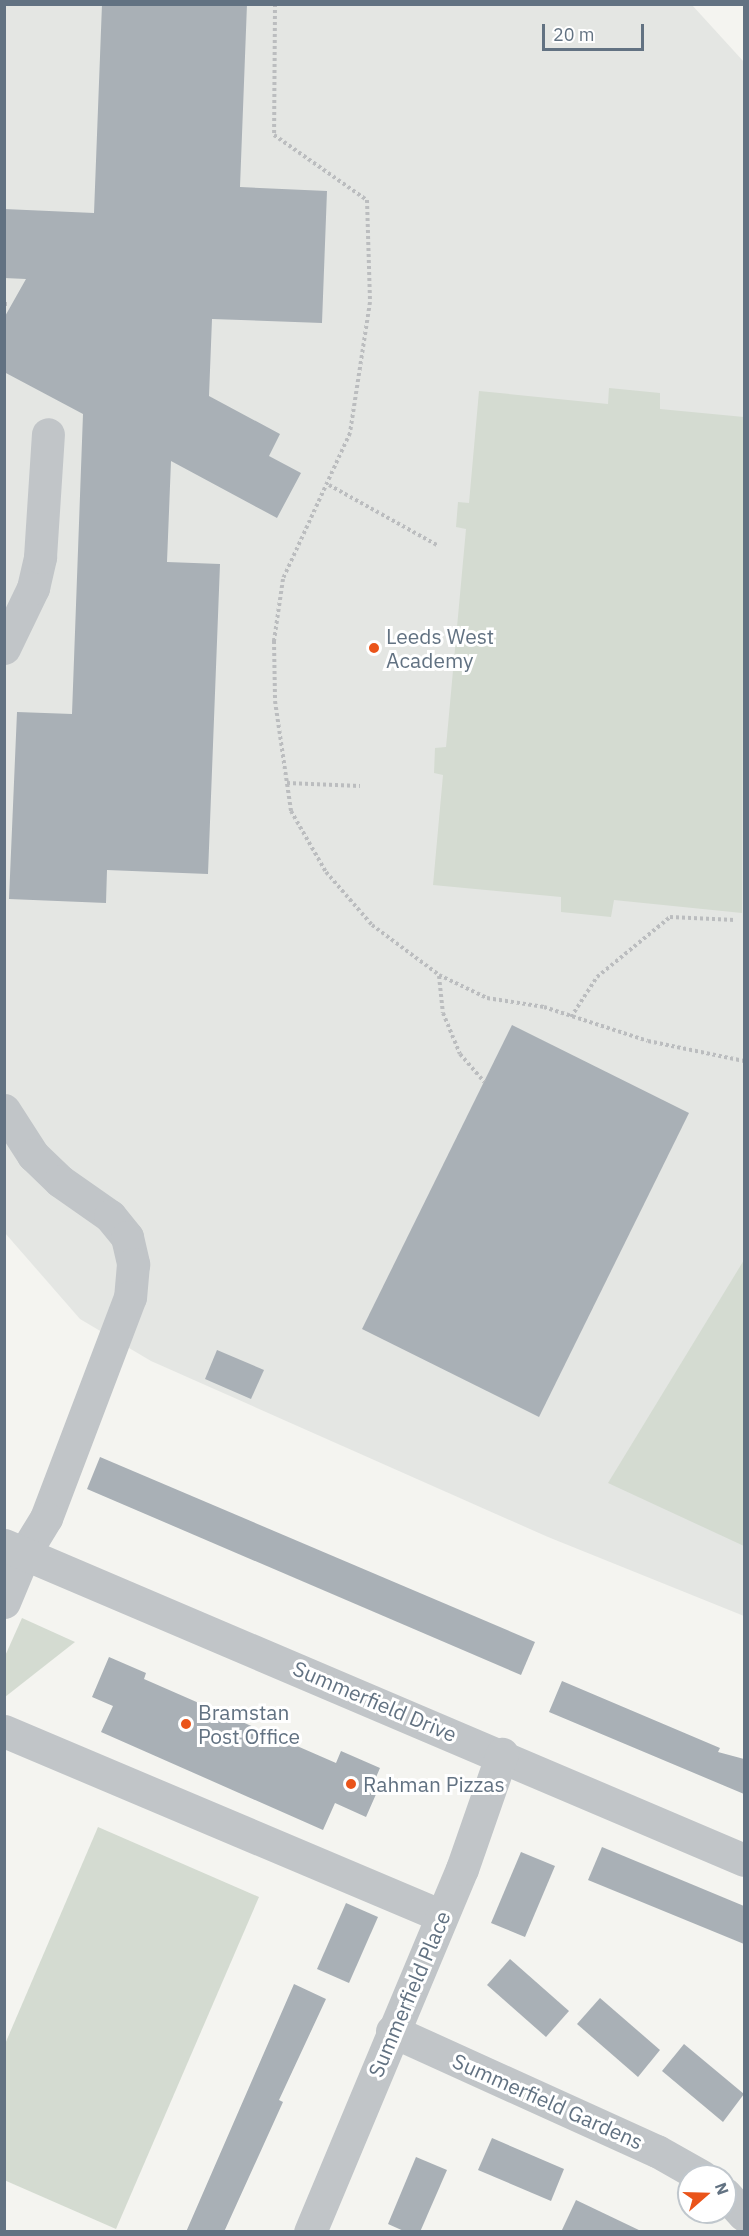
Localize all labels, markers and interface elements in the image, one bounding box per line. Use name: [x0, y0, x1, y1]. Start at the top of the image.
scale bar: [545, 12, 647, 50]
text: 20 m: [553, 23, 595, 46]
place label: Leeds West Academy: [386, 623, 494, 673]
marker: Leeds West Academy: [367, 641, 381, 655]
street label: Summerfield Drive: [289, 1655, 461, 1747]
place label: Bramstan Post Office: [198, 1699, 300, 1749]
marker: Bramstan Post Office: [179, 1717, 193, 1731]
place label: Rahman Pizzas: [363, 1771, 505, 1797]
marker: Rahman Pizzas: [344, 1777, 358, 1791]
street label: Summerfield Place: [363, 1907, 455, 2081]
street label: Summerfield Gardens: [449, 2048, 647, 2154]
north arrow: [677, 2164, 737, 2224]
text: N: [711, 2180, 733, 2197]

